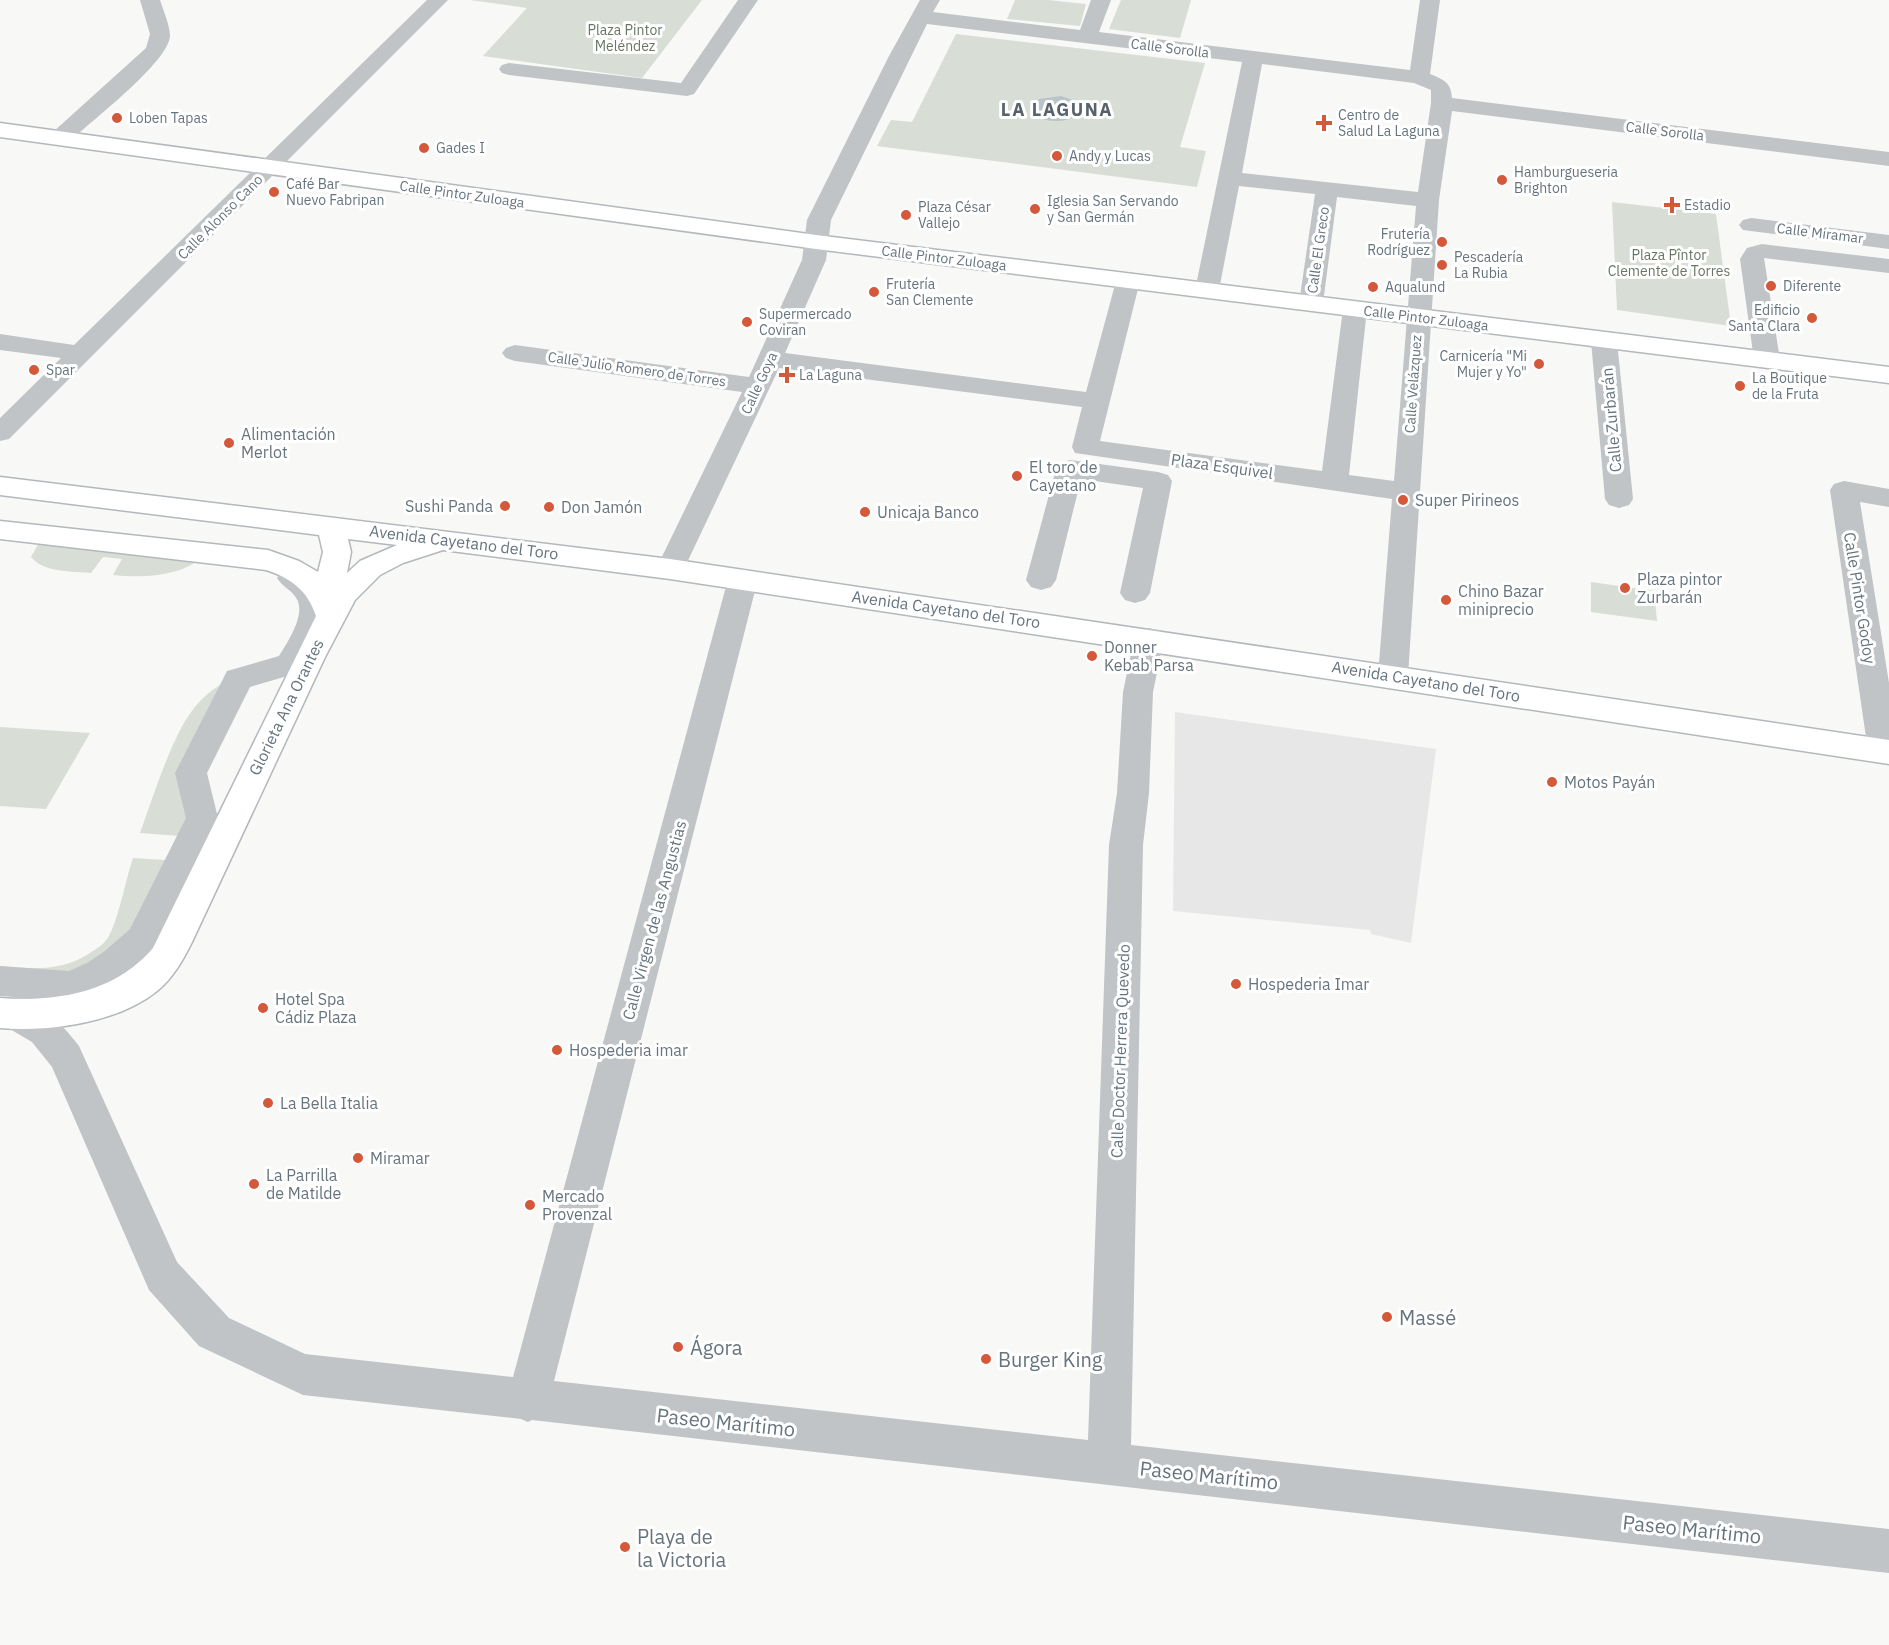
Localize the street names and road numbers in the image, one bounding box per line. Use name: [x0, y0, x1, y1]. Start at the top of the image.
street label: Calle Sorolla: [1130, 34, 1211, 62]
street label: Calle Sorolla: [1625, 117, 1706, 145]
street label: Calle Alonso Cano: [174, 171, 266, 263]
street label: Calle Pintor Zuloaga: [398, 176, 526, 212]
street label: Calle El Greco: [1303, 205, 1333, 294]
street label: Calle Miramar: [1776, 219, 1864, 247]
street label: Calle Pintor Zuloaga: [881, 241, 1008, 275]
street label: Calle Pintor Zuloaga: [1363, 301, 1490, 335]
street label: Calle Velázquez: [1401, 334, 1425, 434]
street label: Calle Julio Romero de Torres: [547, 348, 727, 390]
street label: Calle Goya: [737, 349, 781, 417]
street label: Calle Zurbarán: [1596, 367, 1626, 473]
street label: Plaza Esquivel: [1170, 449, 1274, 483]
street label: Avenida Cayetano del Toro: [368, 520, 560, 564]
street label: Calle Pintor Godoy: [1840, 531, 1880, 665]
street label: Avenida Cayetano del Toro: [850, 586, 1042, 632]
street label: Glorieta Ana Orantes: [244, 635, 328, 779]
street label: Avenida Cayetano del Toro: [1330, 656, 1522, 706]
street label: Calle Virgen de las Angustias: [618, 818, 690, 1022]
street label: Calle Doctor Herrera Quevedo: [1106, 944, 1134, 1158]
street label: Paseo Marítimo: [655, 1401, 797, 1443]
street label: Paseo Marítimo: [1138, 1454, 1280, 1496]
street label: Paseo Marítimo: [1621, 1508, 1763, 1550]

